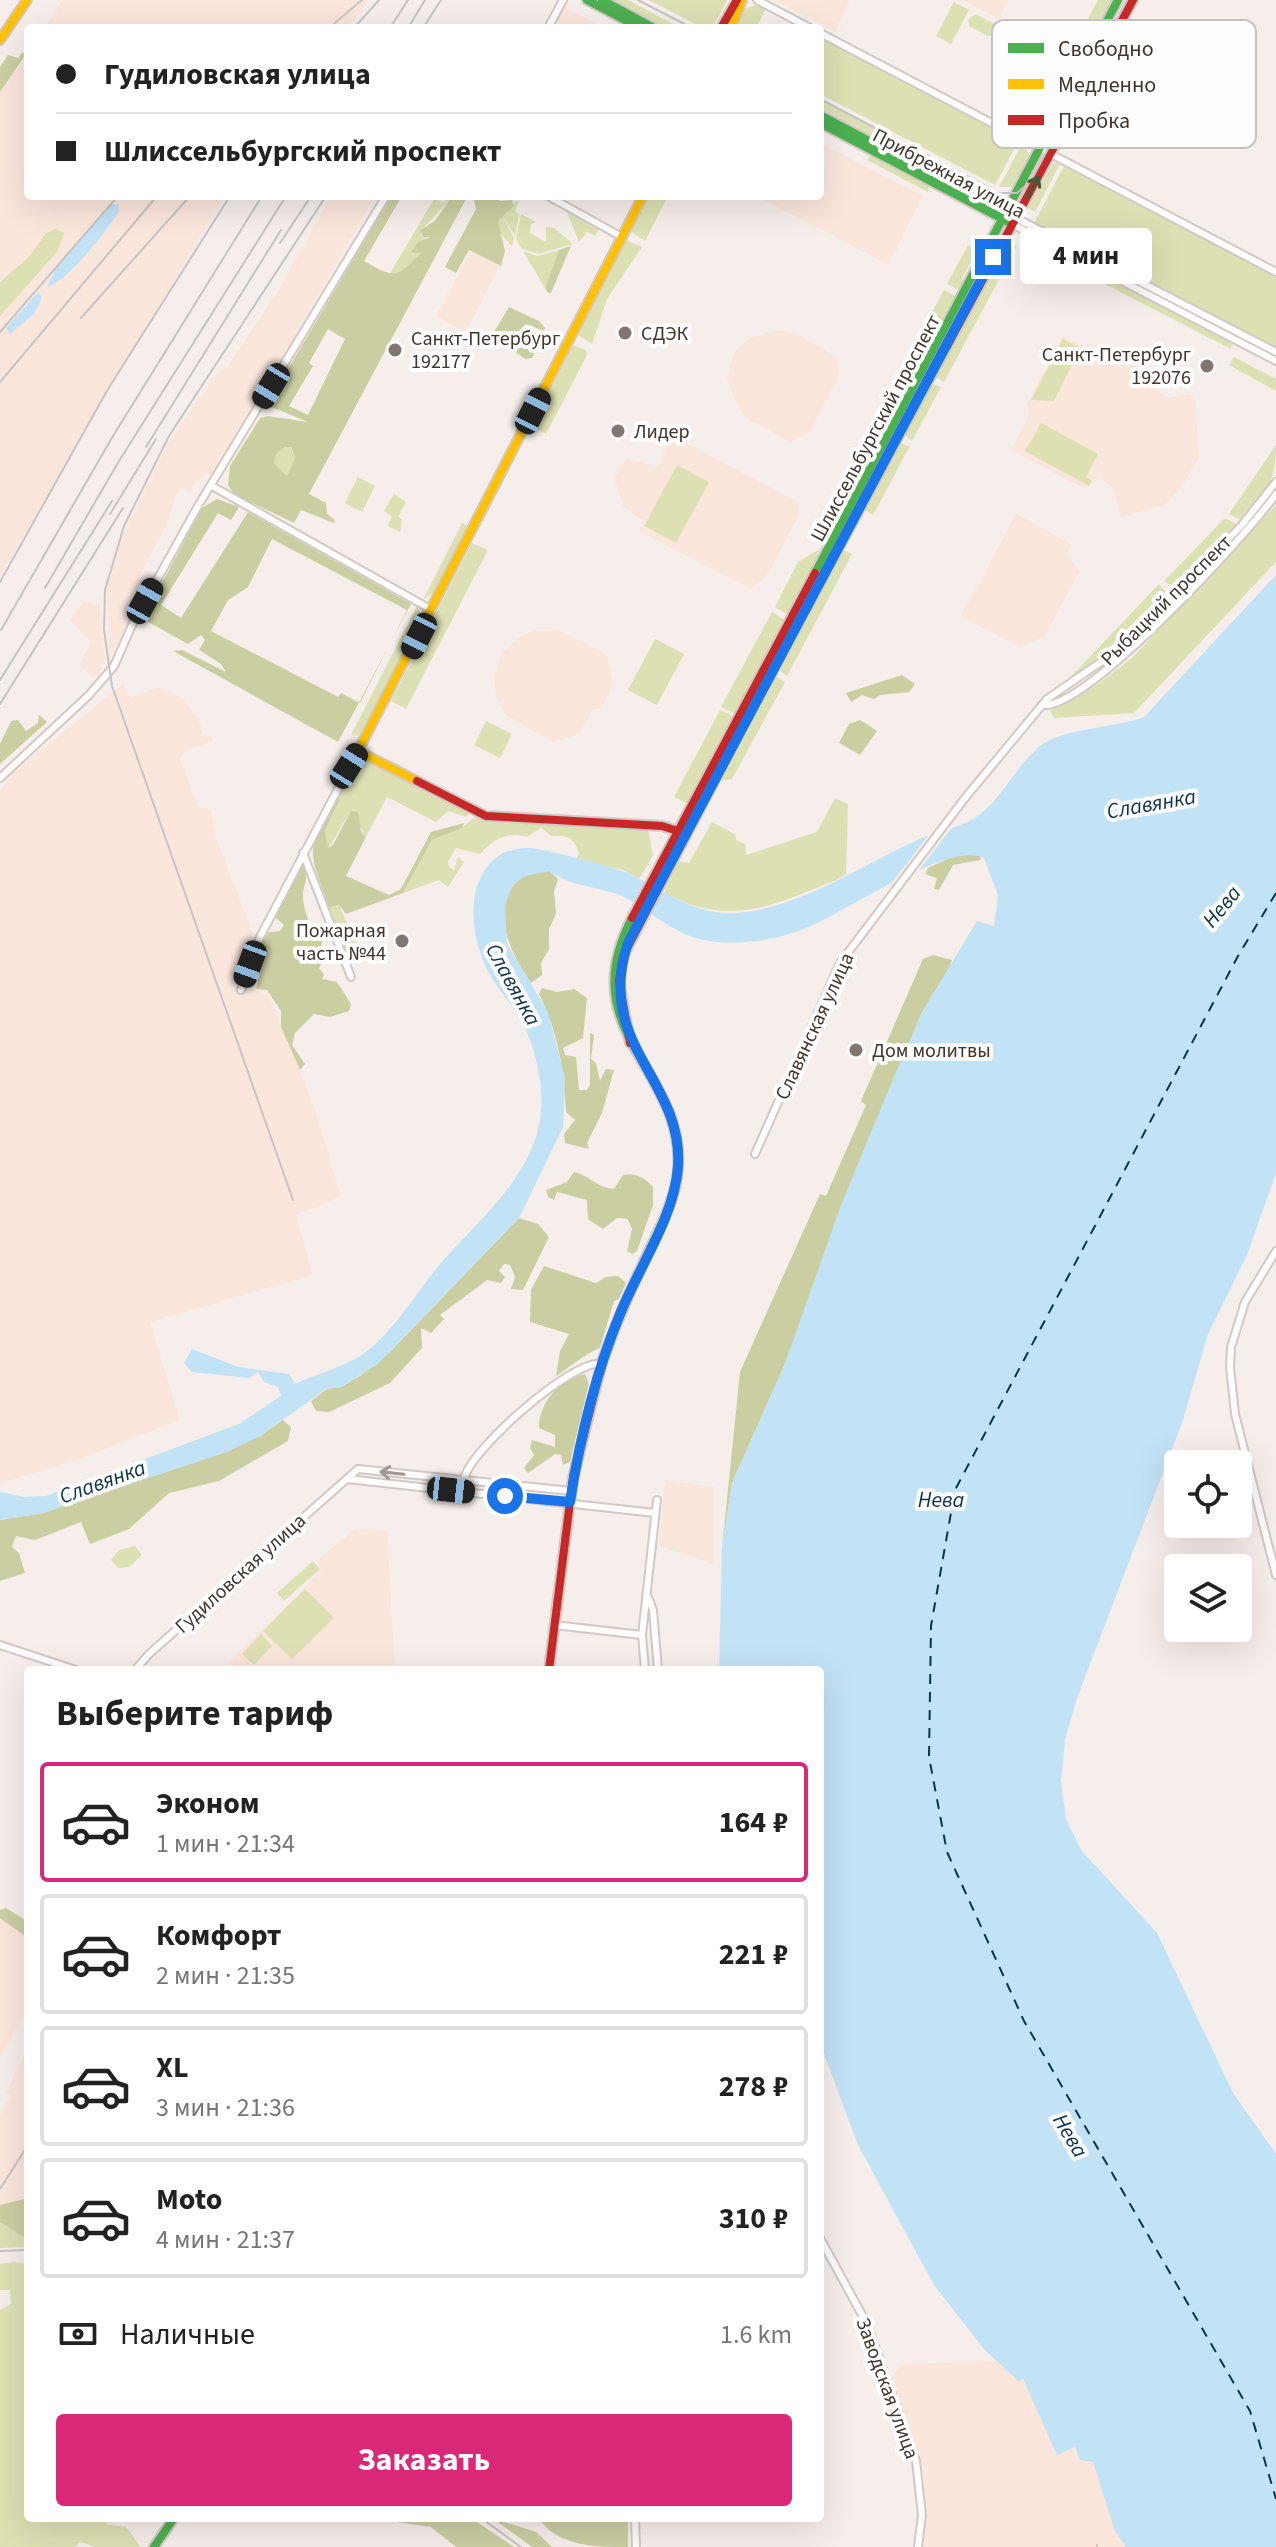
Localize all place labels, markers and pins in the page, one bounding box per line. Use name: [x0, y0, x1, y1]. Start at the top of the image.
place label: СДЭК: [641, 320, 689, 348]
marker: СДЭК: [616, 324, 634, 342]
place label: Санкт-Петербург 192177: [411, 325, 560, 376]
marker: Санкт-Петербург 192177: [386, 341, 404, 359]
place label: Санкт-Петербург 192076: [1042, 341, 1191, 392]
marker: Санкт-Петербург 192076: [1198, 357, 1216, 375]
place label: Лидер: [634, 418, 690, 446]
marker: Лидер: [609, 422, 627, 440]
place label: Пожарная часть №44: [296, 917, 386, 968]
marker: Пожарная часть №44: [393, 932, 411, 950]
place label: Дом молитвы: [872, 1037, 991, 1065]
marker: Дом молитвы: [847, 1041, 865, 1059]

